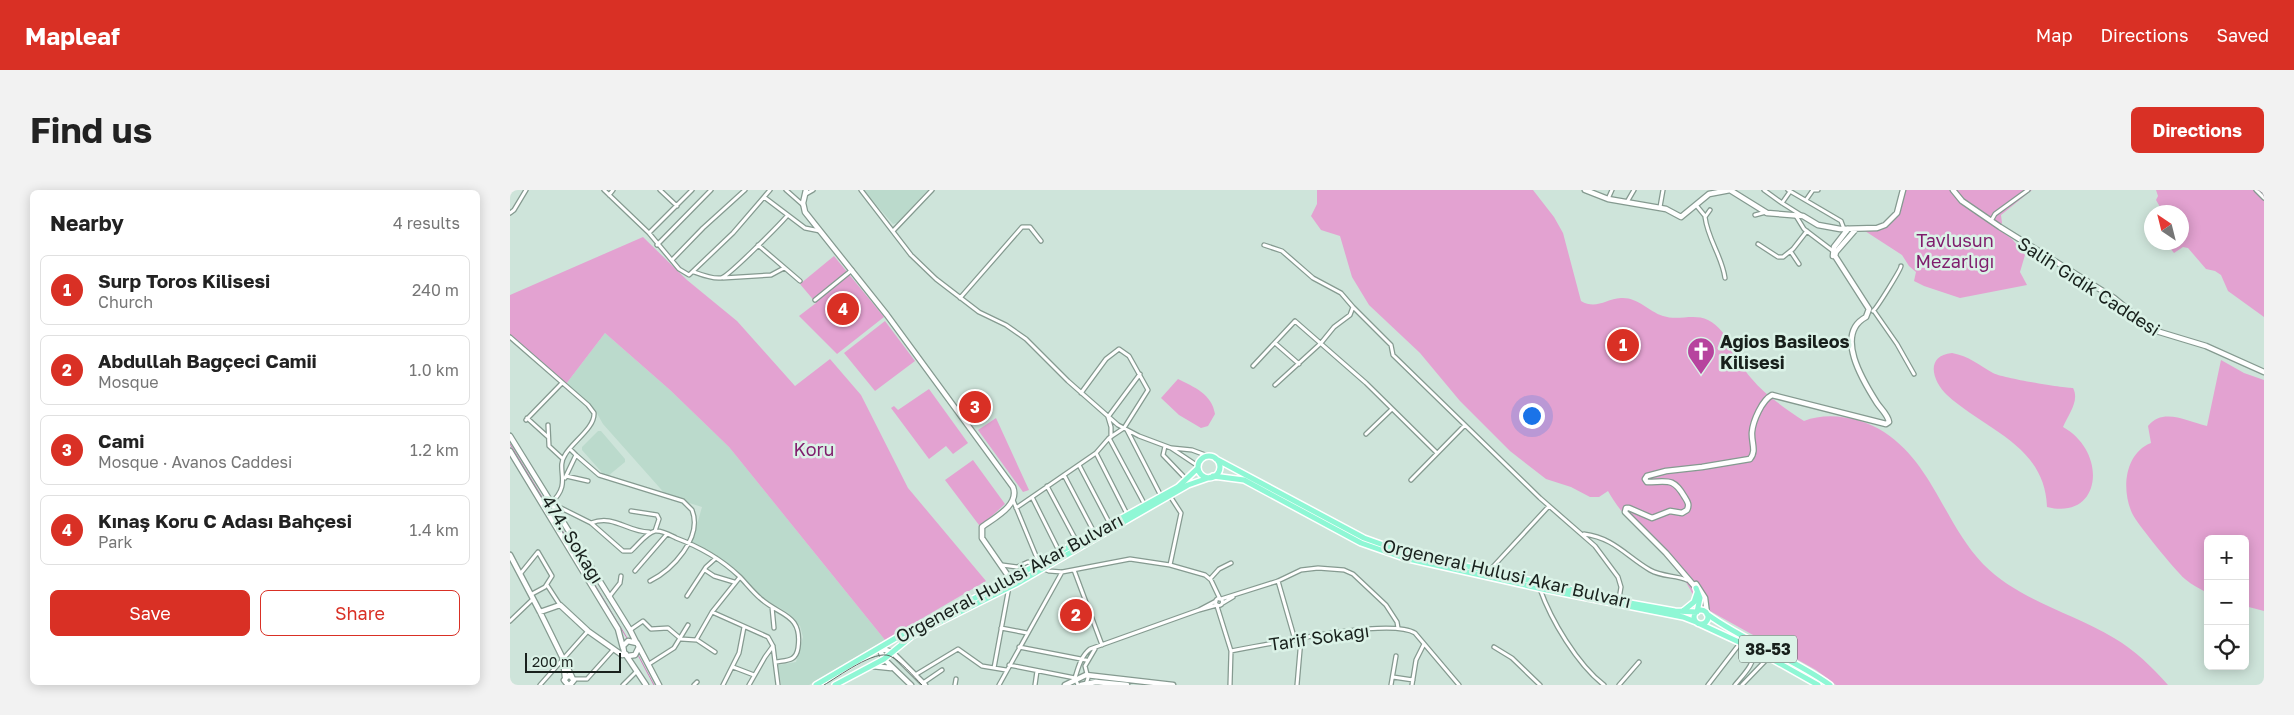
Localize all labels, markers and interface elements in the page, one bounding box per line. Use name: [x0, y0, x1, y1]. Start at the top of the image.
text: Mapleaf: [25, 21, 120, 50]
text: Map: [2036, 24, 2072, 46]
text: Directions: [2100, 24, 2188, 46]
text: Saved: [2216, 24, 2269, 46]
button: Directions: [2131, 107, 2264, 153]
text: Find us: [30, 109, 152, 151]
north arrow: [2144, 205, 2189, 250]
text: Nearby: [50, 210, 124, 236]
text: 4 results: [393, 213, 460, 233]
park label: Tavlusun Mezarlığı: [1916, 229, 1994, 272]
street label: Salih Gıdık Caddesi: [2014, 232, 2164, 340]
text: Surp Toros Kilisesi: [98, 269, 270, 292]
text: 1: [63, 280, 71, 300]
text: 240 m: [412, 280, 459, 300]
pin: 4: [827, 290, 859, 328]
text: Church: [98, 292, 153, 312]
pin: 1: [1607, 326, 1639, 364]
place label: Agios Basileos Kilisesi: [1720, 330, 1850, 373]
church icon: Agios Basileos Kilisesi: [1686, 336, 1716, 375]
text: Abdullah Bağçeci Camii: [98, 349, 317, 372]
text: 2: [62, 360, 72, 380]
text: 1.0 km: [409, 360, 459, 380]
text: Mosque: [98, 372, 159, 392]
pin: 3: [959, 388, 991, 426]
your location: [1519, 403, 1545, 429]
text: Cami: [98, 429, 144, 452]
park label: Koru: [794, 438, 834, 460]
text: 3: [62, 440, 72, 460]
text: 1.2 km: [410, 440, 459, 460]
text: Mosque · Avanos Caddesi: [98, 452, 292, 472]
street label: 474. Sokağı: [537, 491, 609, 587]
text: Kınaş Koru C Adası Bahçesi: [98, 509, 352, 532]
street label: Orgeneral Hulusi Akar Bulvarı: [892, 509, 1126, 647]
text: 4: [62, 520, 72, 540]
text: 1.4 km: [409, 520, 459, 540]
text: Park: [98, 532, 133, 552]
street label: Orgeneral Hulusi Akar Bulvarı: [1381, 534, 1633, 612]
map controls: [2204, 535, 2249, 670]
button: +: [2204, 535, 2249, 580]
button: −: [2204, 580, 2249, 625]
button: Save: [50, 590, 250, 636]
button: Share: [260, 590, 460, 636]
pin: 2: [1060, 596, 1092, 634]
street label: Tarif Sokağı: [1267, 619, 1371, 655]
button: locate: [2204, 625, 2249, 670]
road number: 38-53: [1739, 636, 1797, 662]
scale bar: [525, 650, 621, 673]
text: 200 m: [532, 653, 573, 670]

